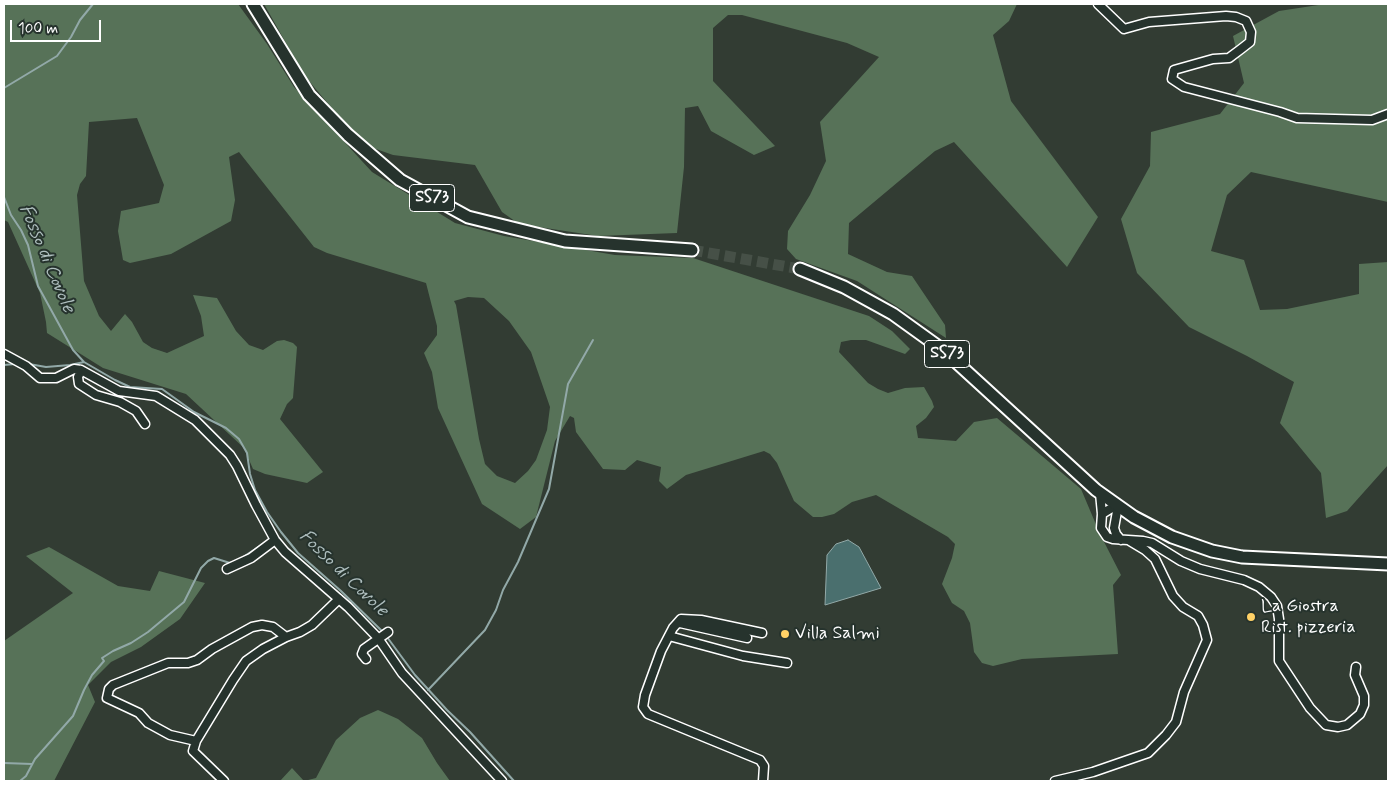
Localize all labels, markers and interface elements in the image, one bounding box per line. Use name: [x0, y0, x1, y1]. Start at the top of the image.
scale bar: [12, 10, 104, 42]
text: 100 m: [18, 19, 58, 39]
road number: SS73: [410, 184, 454, 212]
water label: Fosso di Covole: [13, 201, 79, 317]
road number: SS73: [924, 340, 970, 368]
water label: Fosso di Covole: [294, 526, 392, 622]
place label: La Giostra Rist. pizzeria: [1261, 596, 1356, 638]
marker: La Giostra Rist. pizzeria: [1245, 611, 1257, 623]
place label: Villa Salmi: [795, 623, 880, 645]
marker: Villa Salmi: [779, 628, 791, 640]

